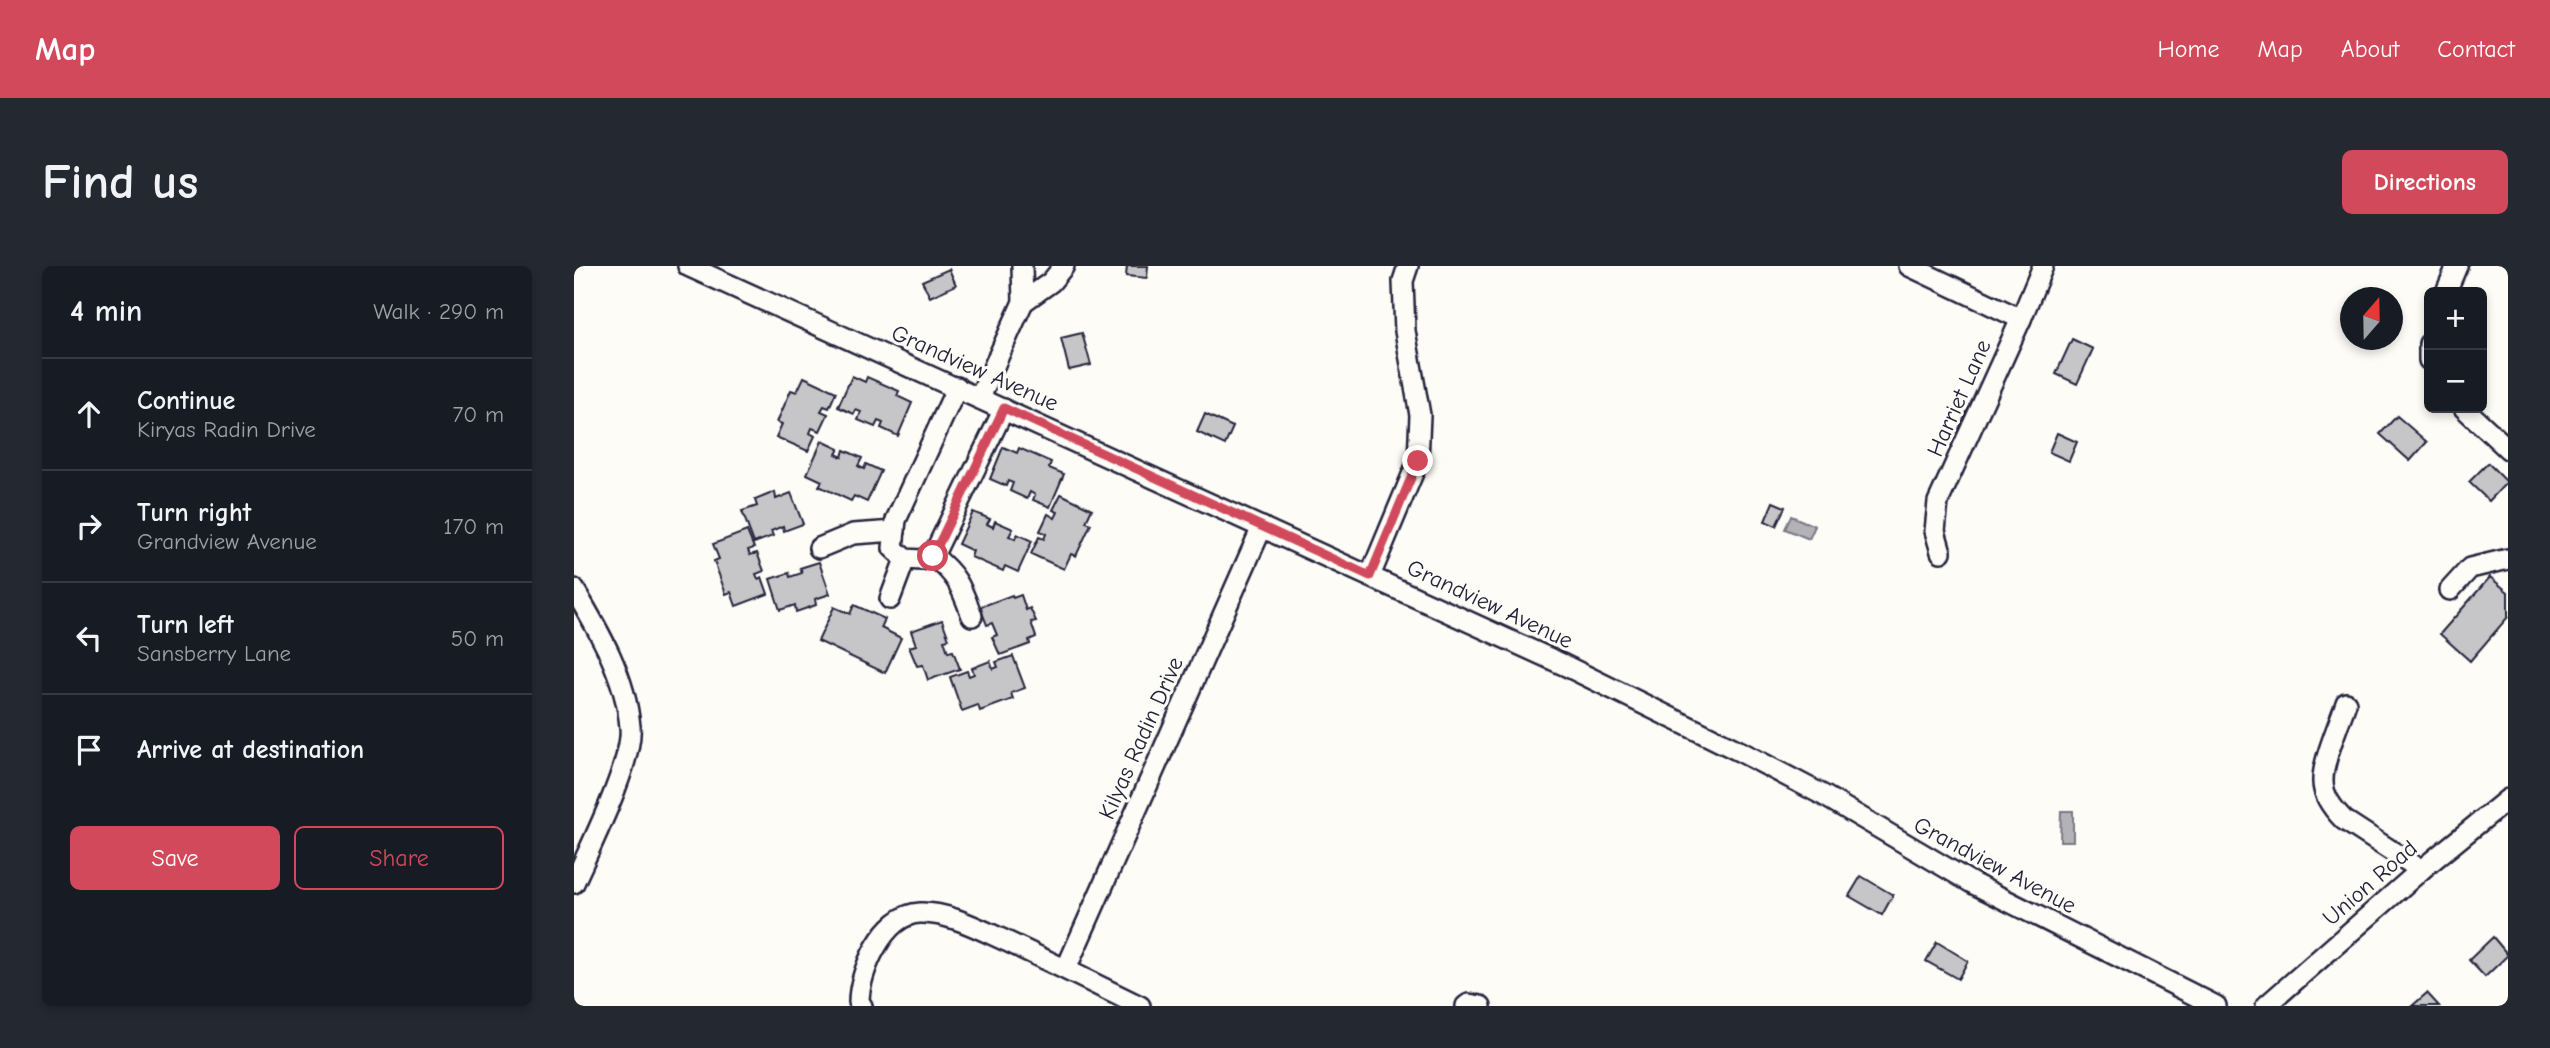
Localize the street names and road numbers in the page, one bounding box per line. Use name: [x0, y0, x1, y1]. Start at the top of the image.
street label: Grandview Avenue: [887, 319, 1063, 417]
street label: Harriet Lane: [1921, 335, 1997, 461]
street label: Grandview Avenue: [1403, 554, 1577, 654]
street label: Kilyas Radin Drive: [1093, 653, 1189, 823]
street label: Grandview Avenue: [1909, 811, 2081, 919]
street label: Union Road: [2317, 835, 2423, 931]

